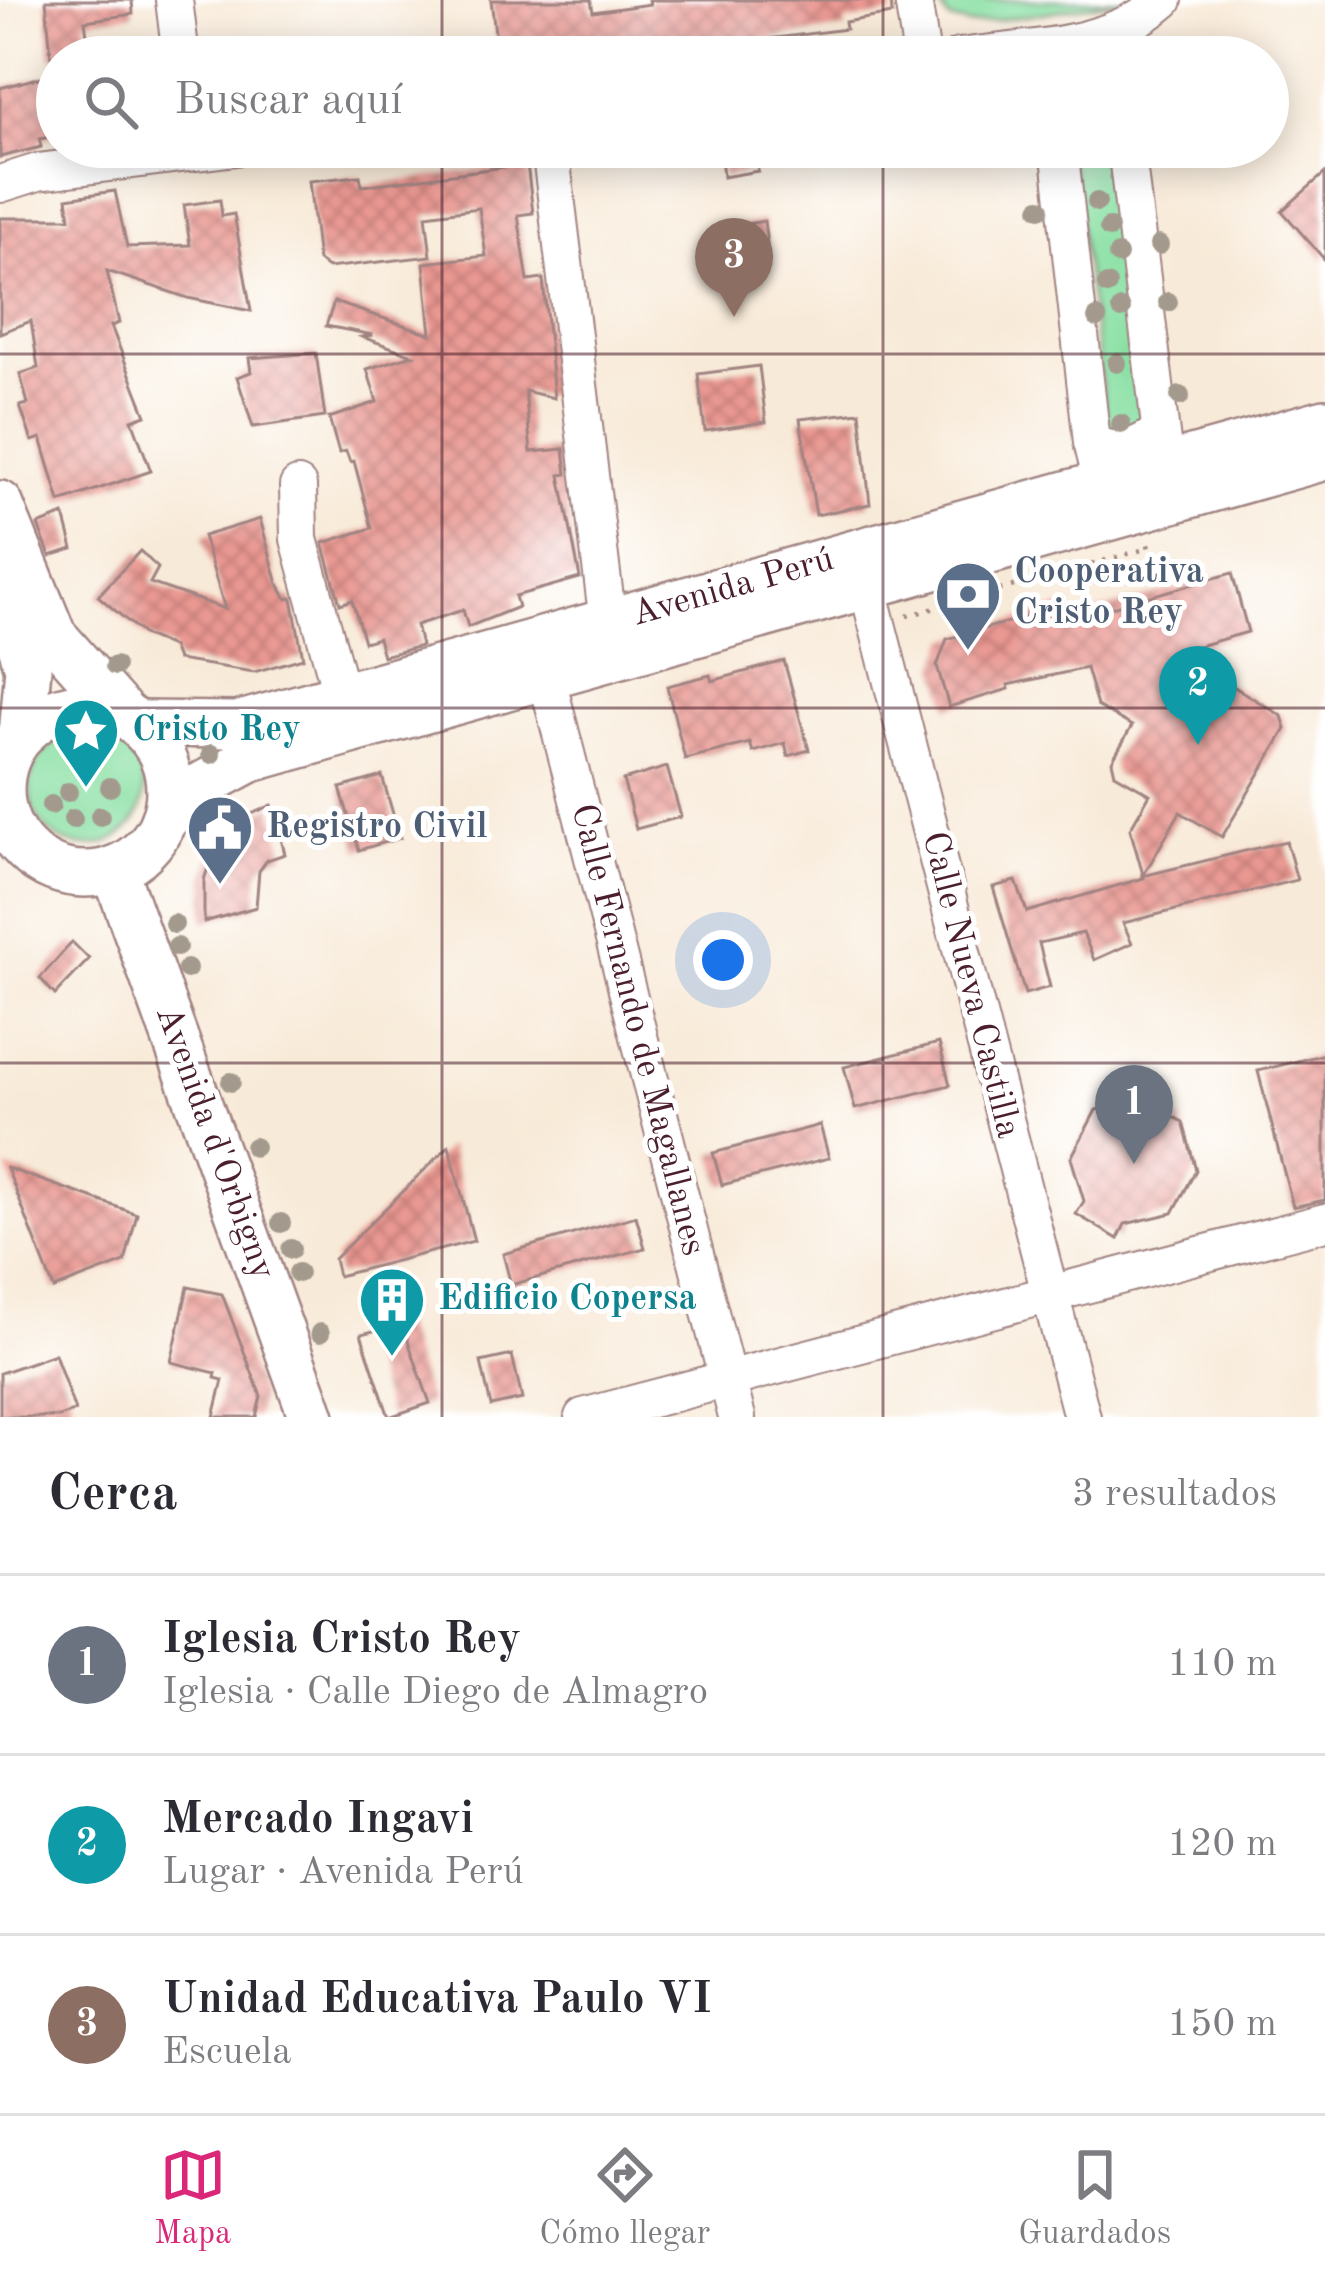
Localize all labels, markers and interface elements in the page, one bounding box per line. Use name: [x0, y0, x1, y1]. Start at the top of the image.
search box: [36, 36, 1289, 168]
icon: search: [78, 69, 144, 135]
text: Buscar aquí: [174, 79, 403, 124]
pin: 3: [695, 218, 773, 317]
street label: Avenida Perú: [628, 542, 838, 634]
place label: Cooperativa Cristo Rey: [1014, 555, 1204, 632]
bank icon: Cooperativa Cristo Rey: [933, 559, 1003, 653]
pin: 2: [1159, 646, 1237, 745]
place icon: Cristo Rey: [51, 696, 121, 790]
place label: Cristo Rey: [132, 713, 301, 749]
public building icon: Registro Civil: [185, 793, 255, 887]
street label: Calle Fernando de Magallanes: [563, 801, 711, 1259]
place label: Registro Civil: [266, 810, 488, 846]
street label: Calle Nueva Castilla: [915, 828, 1026, 1142]
your location: [693, 930, 753, 990]
street label: Avenida d'Orbigny: [148, 1001, 280, 1285]
pin: 1: [1095, 1065, 1173, 1164]
building icon: Edificio Copersa: [357, 1265, 427, 1359]
place label: Edificio Copersa: [438, 1282, 697, 1318]
text: Cerca: [48, 1470, 178, 1521]
text: 3 resultados: [1072, 1475, 1277, 1514]
text: Iglesia Cristo Rey: [162, 1618, 521, 1663]
text: 1: [76, 1645, 98, 1684]
text: 110 m: [1167, 1645, 1277, 1684]
text: Iglesia · Calle Diego de Almagro: [162, 1673, 708, 1712]
text: Mercado Ingavi: [162, 1798, 474, 1843]
text: 2: [76, 1825, 98, 1864]
text: 120 m: [1167, 1825, 1277, 1864]
text: Lugar · Avenida Perú: [162, 1853, 523, 1892]
text: Unidad Educativa Paulo VI: [162, 1978, 712, 2023]
text: 3: [76, 2005, 98, 2044]
text: 150 m: [1167, 2005, 1277, 2044]
text: Escuela: [162, 2033, 291, 2072]
tab: Mapa: [154, 2142, 231, 2255]
tab: Cómo llegar: [539, 2142, 710, 2255]
tab: Guardados: [1018, 2142, 1171, 2255]

